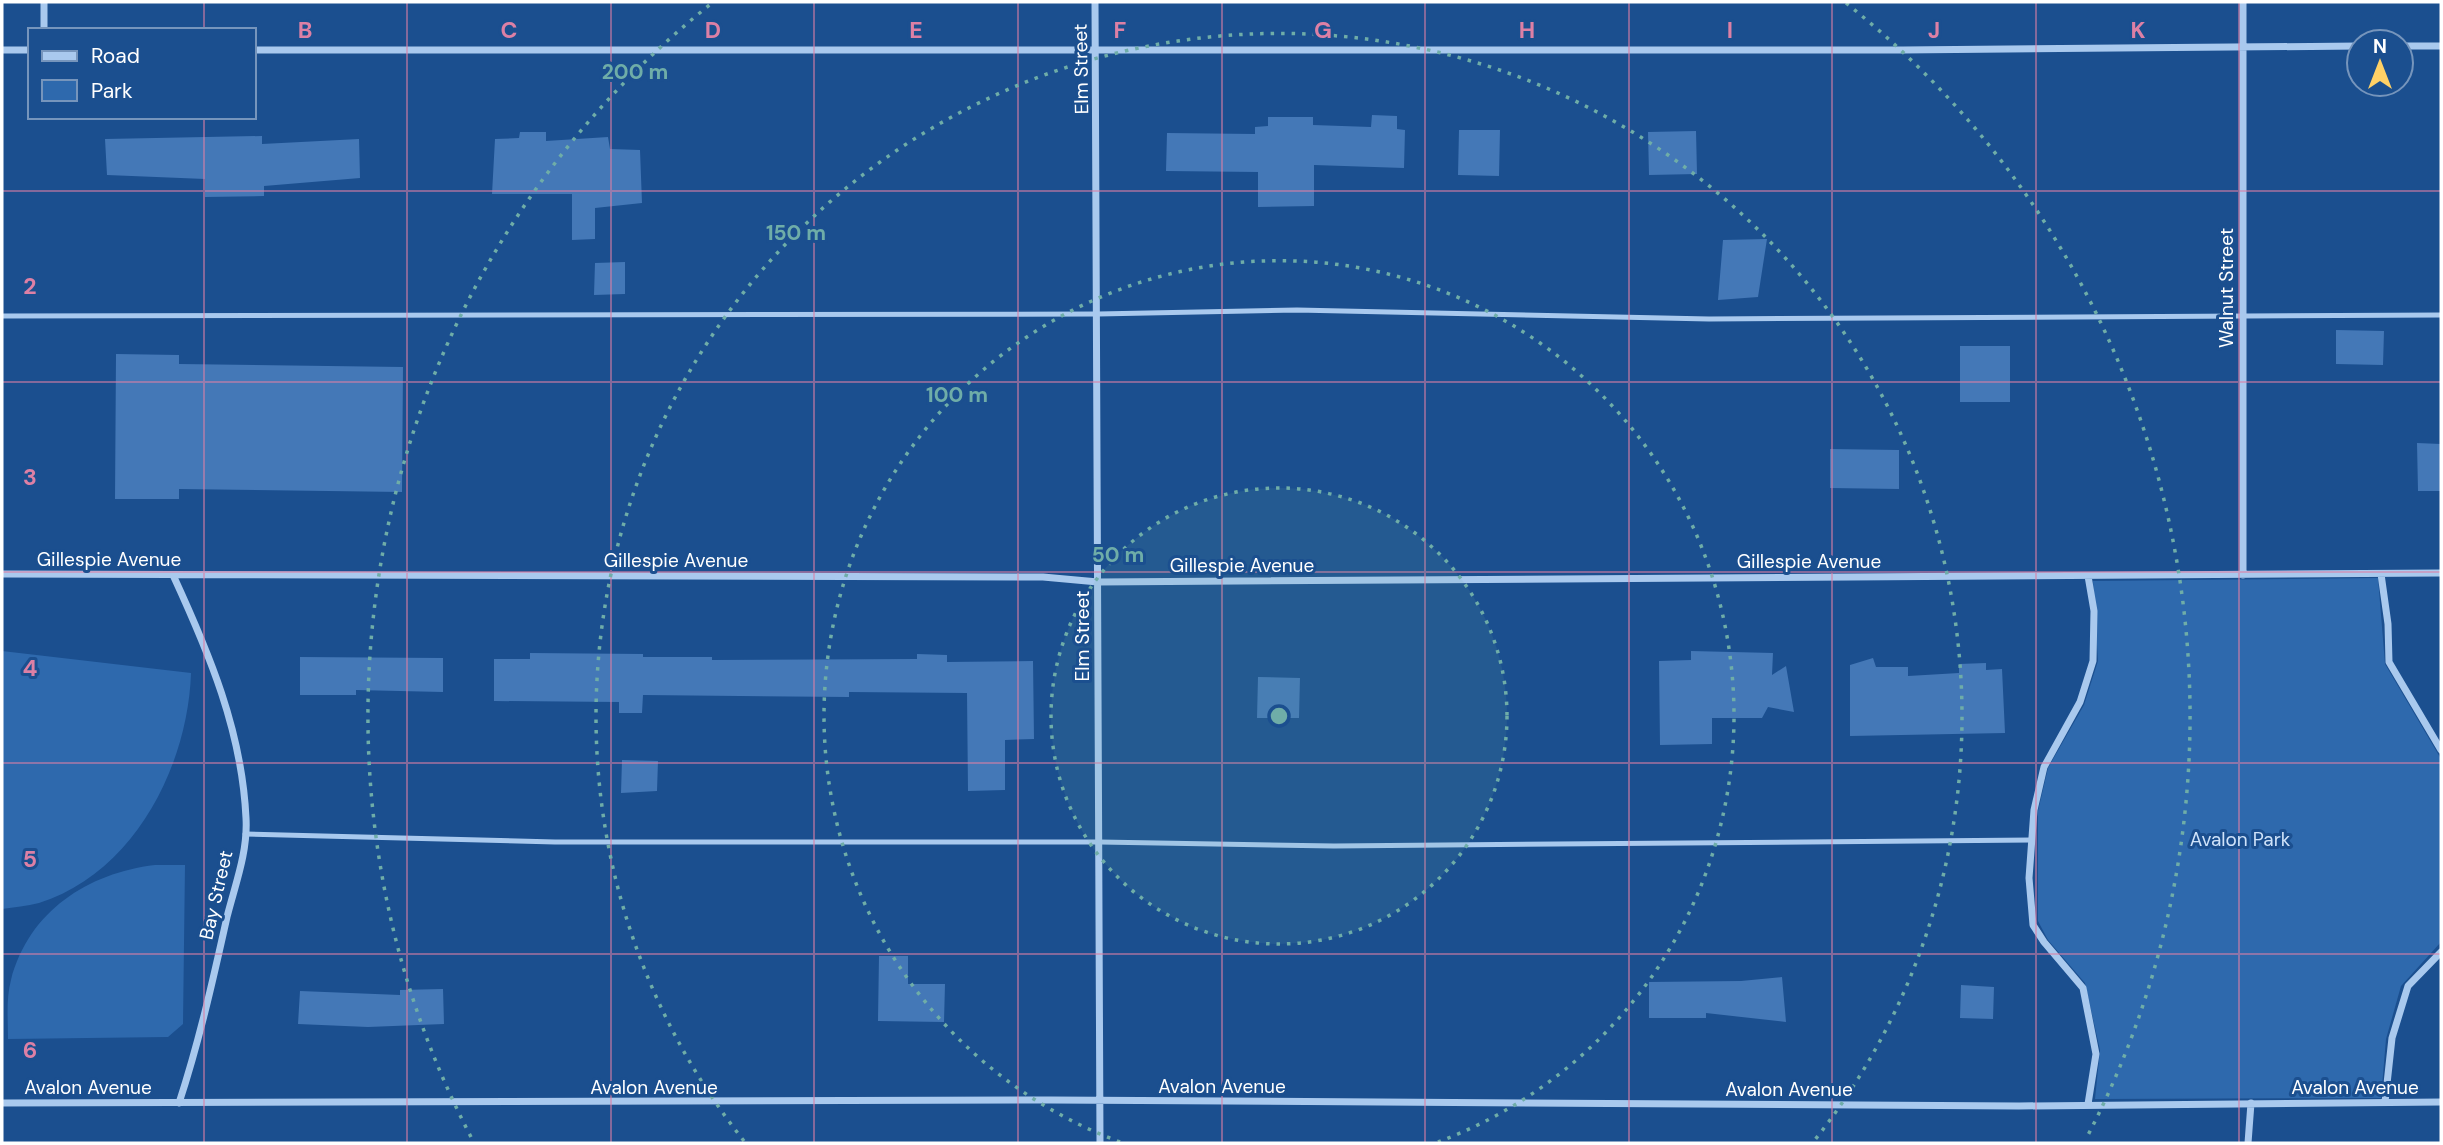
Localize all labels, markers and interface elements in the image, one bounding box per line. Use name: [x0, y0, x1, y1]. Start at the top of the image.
text: B: [298, 15, 312, 45]
text: C: [501, 15, 517, 45]
text: D: [705, 15, 721, 45]
text: E: [909, 15, 923, 45]
text: F: [1114, 15, 1127, 45]
text: G: [1314, 15, 1332, 45]
text: H: [1519, 15, 1535, 45]
text: I: [1727, 15, 1733, 45]
text: J: [1928, 15, 1940, 45]
text: K: [2130, 15, 2146, 45]
street label: Elm Street: [1068, 23, 1094, 115]
legend: [28, 28, 256, 119]
north arrow: [2345, 28, 2415, 98]
text: N: [2373, 34, 2387, 59]
text: Road: [91, 42, 140, 70]
text: 200 m: [602, 58, 668, 86]
text: Park: [91, 77, 133, 105]
text: 150 m: [766, 219, 826, 247]
street label: Walnut Street: [2214, 228, 2239, 348]
text: 2: [23, 271, 37, 301]
text: 100 m: [926, 381, 988, 409]
text: 3: [23, 462, 37, 492]
text: 50 m: [1092, 541, 1144, 569]
street label: Gillespie Avenue: [37, 547, 181, 572]
street label: Gillespie Avenue: [604, 548, 748, 573]
street label: Gillespie Avenue: [1737, 549, 1881, 574]
street label: Gillespie Avenue: [1170, 553, 1314, 578]
street label: Elm Street: [1070, 591, 1095, 681]
text: 4: [23, 653, 38, 683]
centre of rings: [1267, 704, 1291, 728]
park label: Avalon Park: [2190, 827, 2291, 852]
text: 5: [23, 844, 37, 874]
street label: Bay Street: [194, 848, 238, 942]
text: 6: [23, 1035, 37, 1065]
street label: Avalon Avenue: [1158, 1074, 1286, 1099]
street label: Avalon Avenue: [24, 1075, 152, 1100]
street label: Avalon Avenue: [590, 1075, 718, 1100]
street label: Avalon Avenue: [2291, 1075, 2419, 1100]
street label: Avalon Avenue: [1725, 1077, 1853, 1102]

